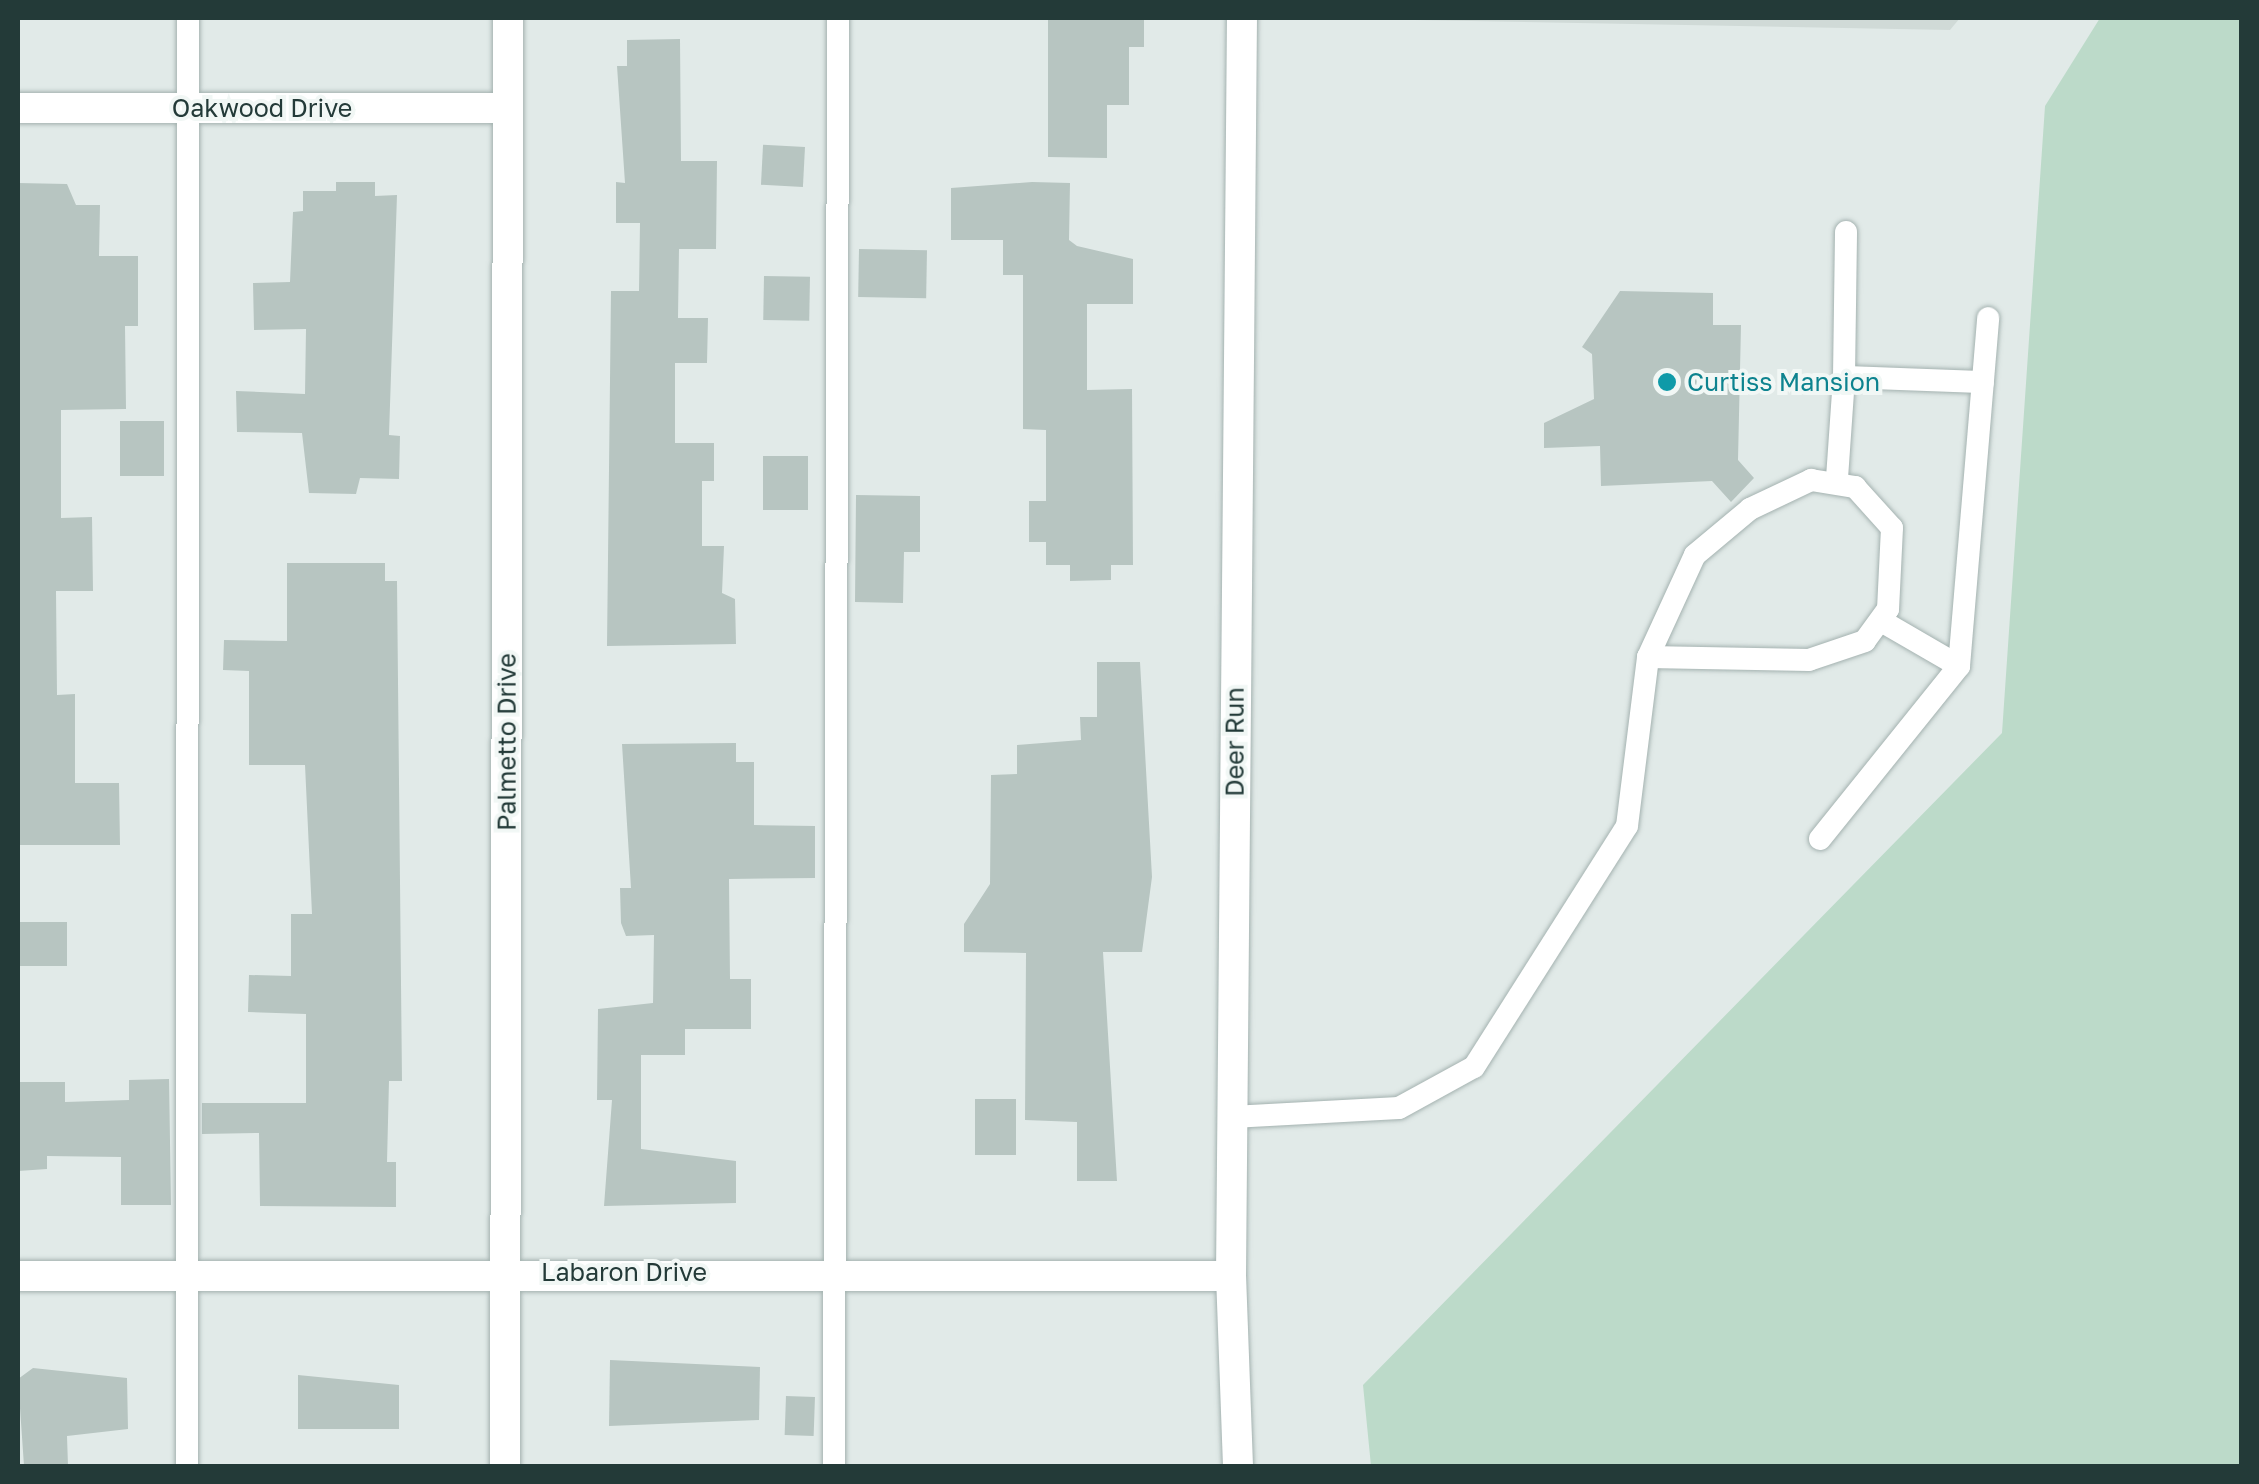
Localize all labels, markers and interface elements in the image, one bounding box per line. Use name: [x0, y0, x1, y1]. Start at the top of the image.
street label: Oakwood Drive: [172, 93, 352, 123]
place label: Curtiss Mansion: [1687, 367, 1880, 397]
marker: Curtiss Mansion: [1656, 371, 1678, 393]
street label: Palmetto Drive: [492, 653, 522, 831]
street label: Deer Run: [1220, 687, 1250, 797]
street label: Labaron Drive: [541, 1257, 707, 1287]

